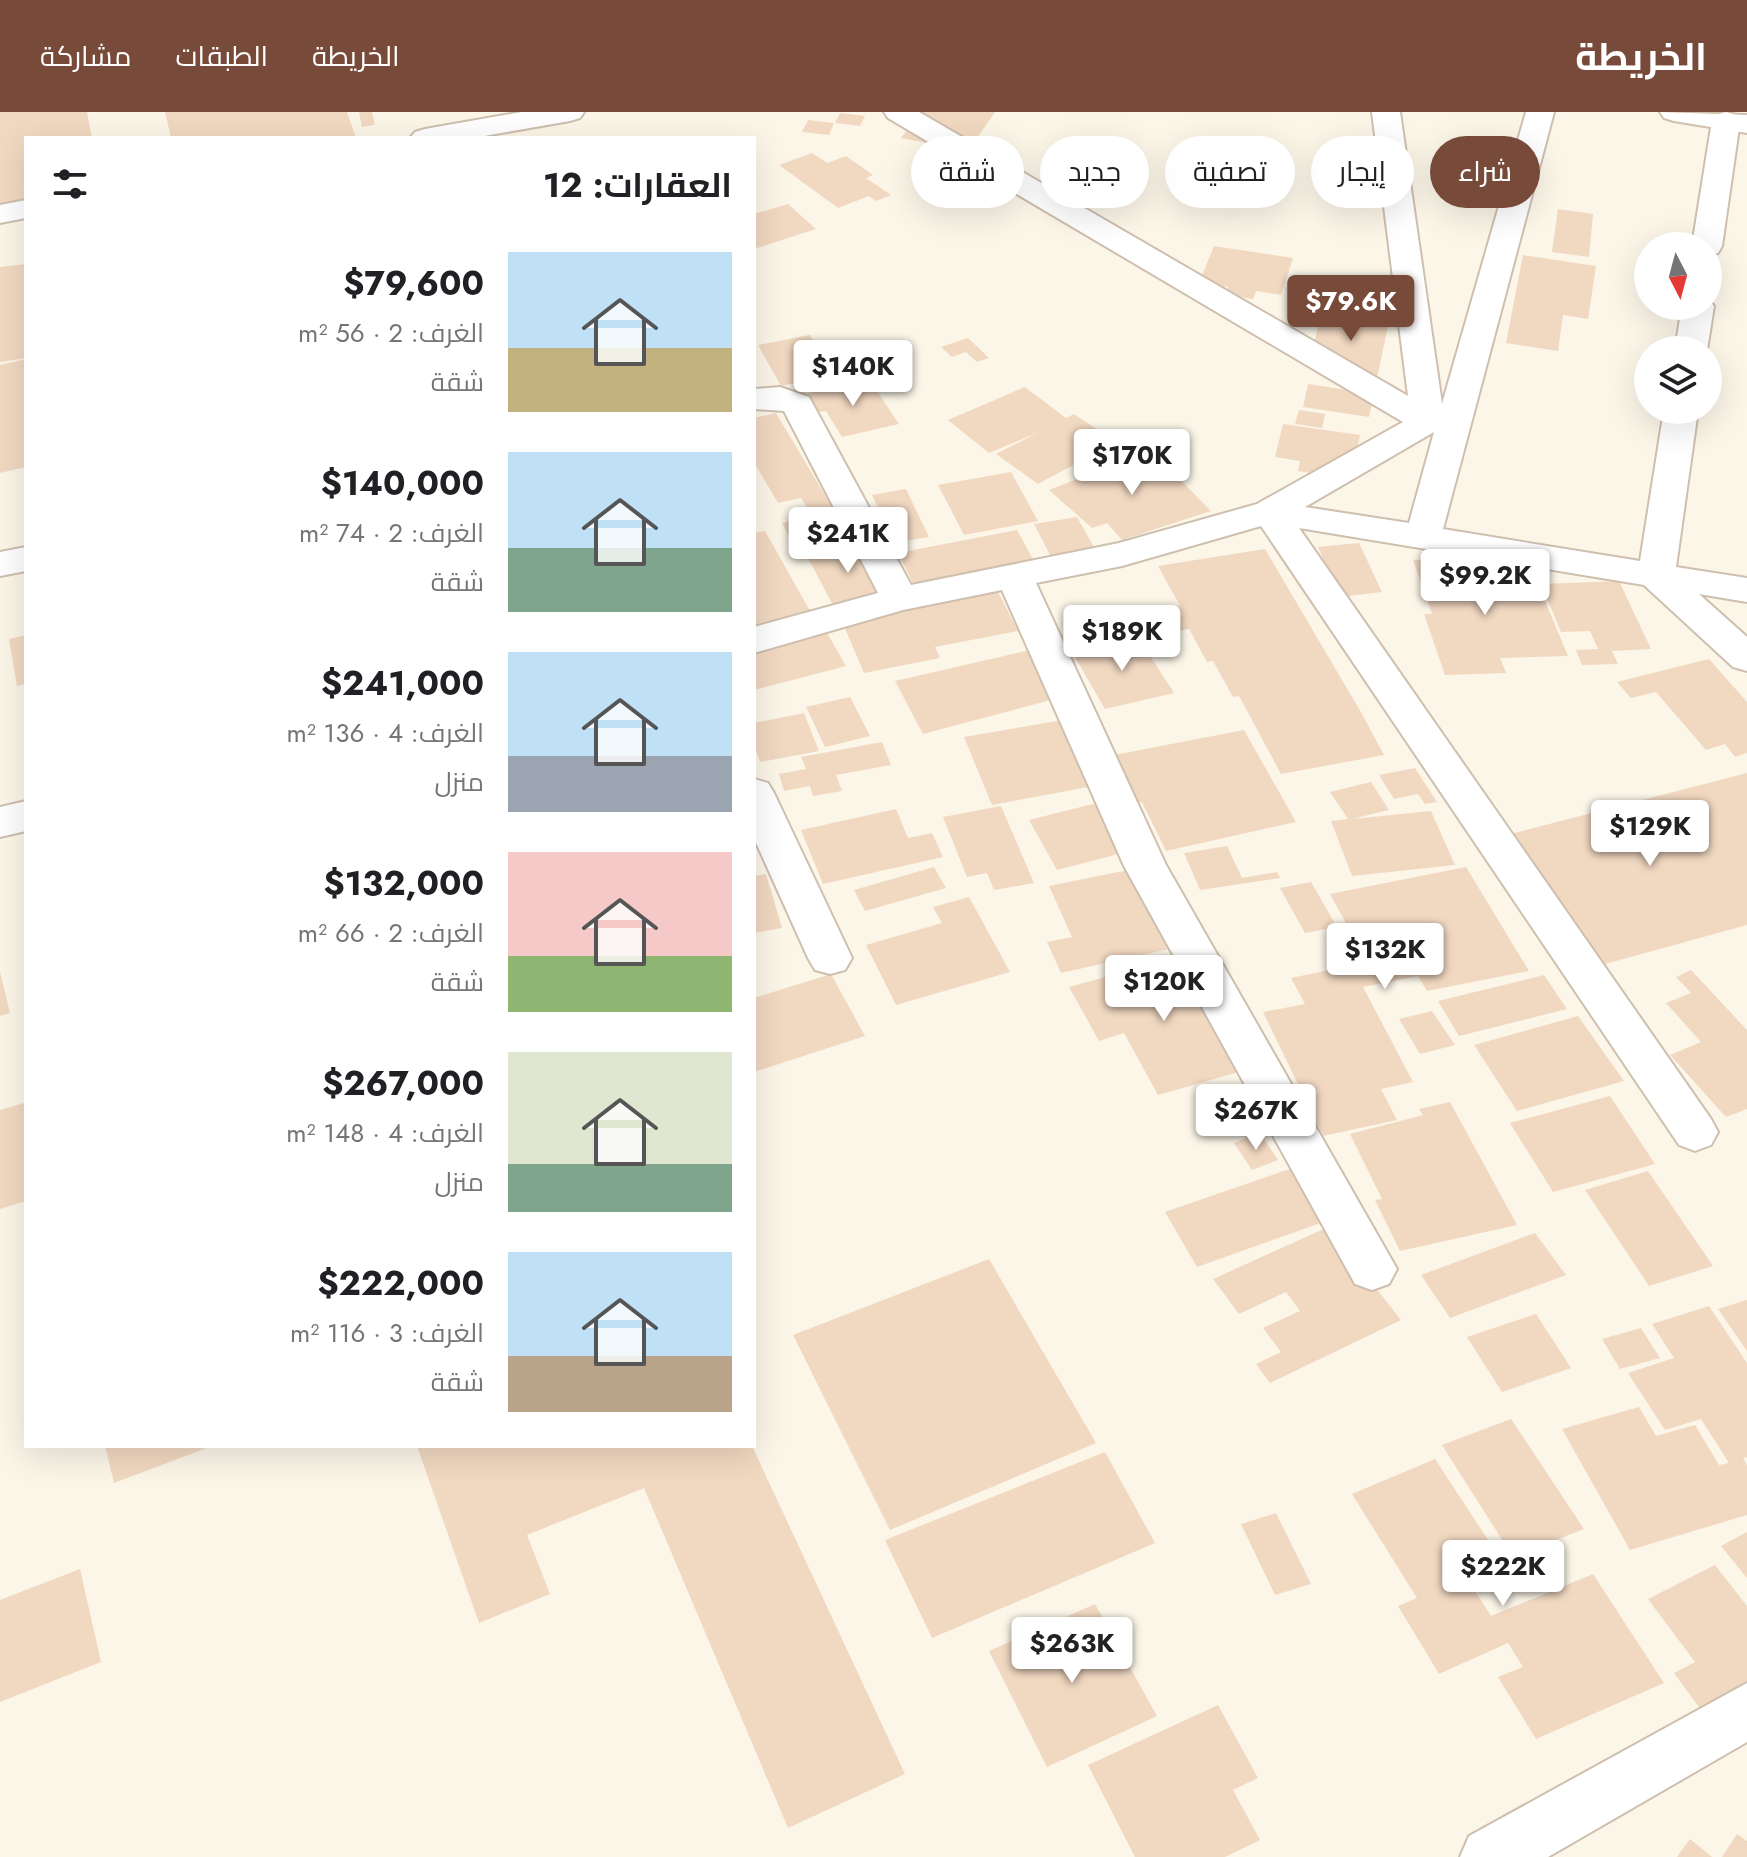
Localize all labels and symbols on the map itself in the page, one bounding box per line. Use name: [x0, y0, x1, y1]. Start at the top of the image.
north arrow: [1634, 232, 1722, 320]
pin: $79.6K: [1286, 275, 1416, 343]
pin: $140K: [797, 340, 909, 408]
pin: $170K: [1076, 429, 1188, 497]
pin: $241K: [792, 507, 904, 575]
pin: $99.2K: [1420, 549, 1550, 617]
pin: $189K: [1066, 605, 1178, 673]
pin: $129K: [1594, 800, 1706, 868]
pin: $132K: [1329, 923, 1441, 991]
pin: $120K: [1108, 955, 1220, 1023]
pin: $267K: [1200, 1084, 1312, 1152]
pin: $222K: [1447, 1540, 1559, 1608]
pin: $263K: [1016, 1617, 1128, 1685]

